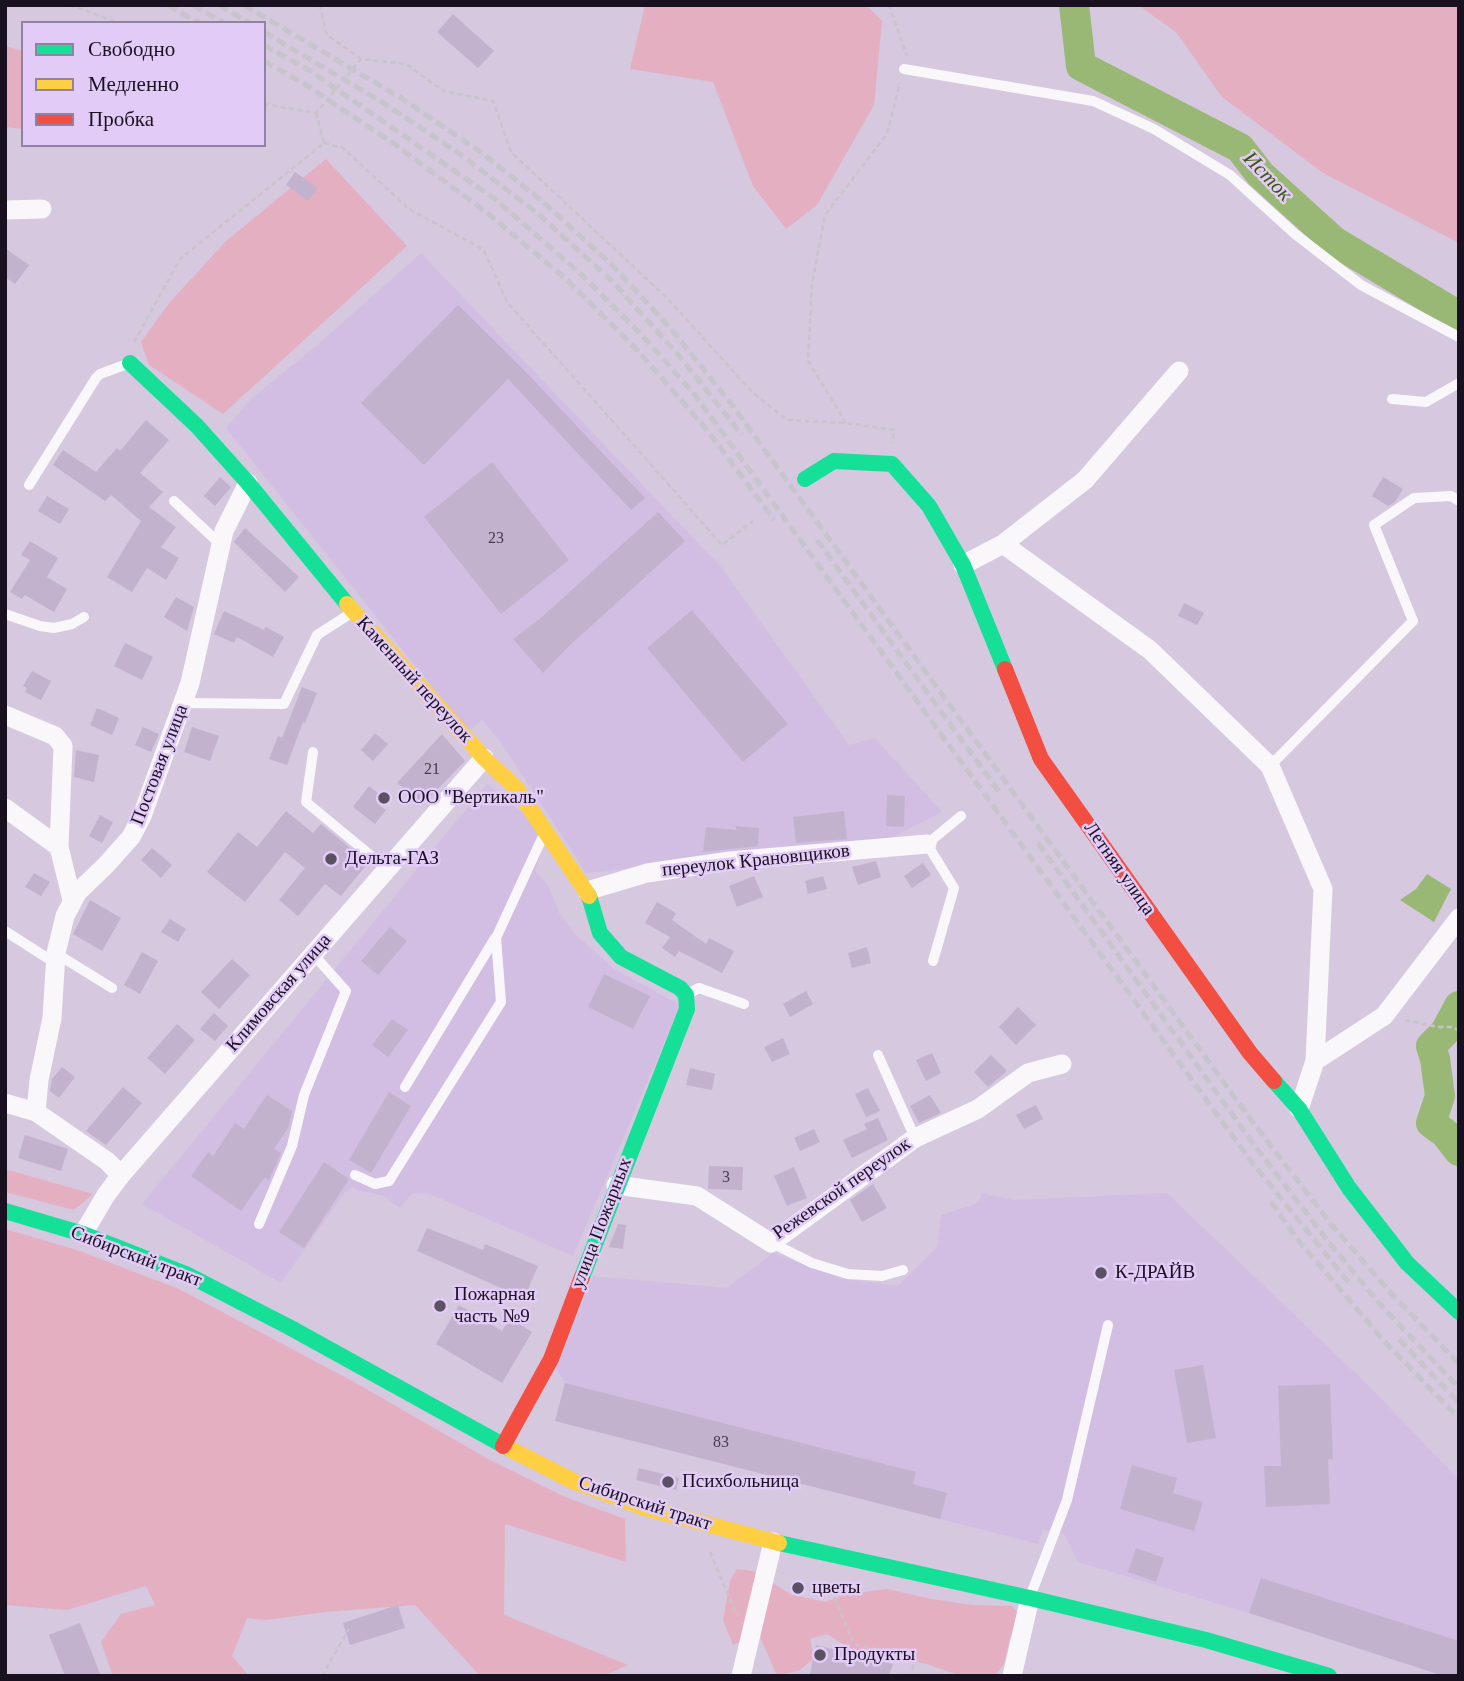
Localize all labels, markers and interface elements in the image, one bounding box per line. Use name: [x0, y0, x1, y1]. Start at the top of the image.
legend: [21, 21, 266, 147]
text: Свободно: [88, 37, 175, 61]
text: Медленно: [88, 72, 179, 96]
text: Пробка: [88, 107, 154, 131]
water label: Исток: [1237, 147, 1297, 207]
house number: 23: [488, 529, 504, 549]
street label: Каменный переулок: [351, 612, 477, 748]
street label: Постовая улица: [127, 702, 193, 828]
house number: 21: [424, 760, 440, 780]
place label: ООО "Вертикаль": [398, 787, 544, 809]
marker: ООО "Вертикаль": [376, 790, 392, 806]
street label: Летняя улица: [1078, 818, 1160, 920]
street label: переулок Крановщиков: [661, 840, 851, 882]
place label: Дельта-ГАЗ: [345, 848, 439, 870]
marker: Дельта-ГАЗ: [323, 851, 339, 867]
street label: Климовская улица: [222, 929, 336, 1057]
street label: Режевской переулок: [769, 1133, 915, 1245]
street label: улица Пожарных: [567, 1155, 637, 1291]
house number: 3: [722, 1168, 730, 1188]
street label: Сибирский тракт: [67, 1222, 205, 1292]
place label: К-ДРАЙВ: [1115, 1262, 1195, 1284]
marker: К-ДРАЙВ: [1093, 1265, 1109, 1281]
place label: Пожарная часть №9: [454, 1284, 535, 1328]
marker: Пожарная часть №9: [432, 1298, 448, 1314]
house number: 83: [713, 1433, 729, 1453]
place label: Психбольница: [682, 1471, 799, 1493]
street label: Сибирский тракт: [576, 1472, 714, 1536]
marker: Психбольница: [660, 1474, 676, 1490]
place label: цветы: [812, 1577, 861, 1599]
marker: цветы: [790, 1580, 806, 1596]
place label: Продукты: [834, 1644, 915, 1666]
marker: Продукты: [812, 1647, 828, 1663]

